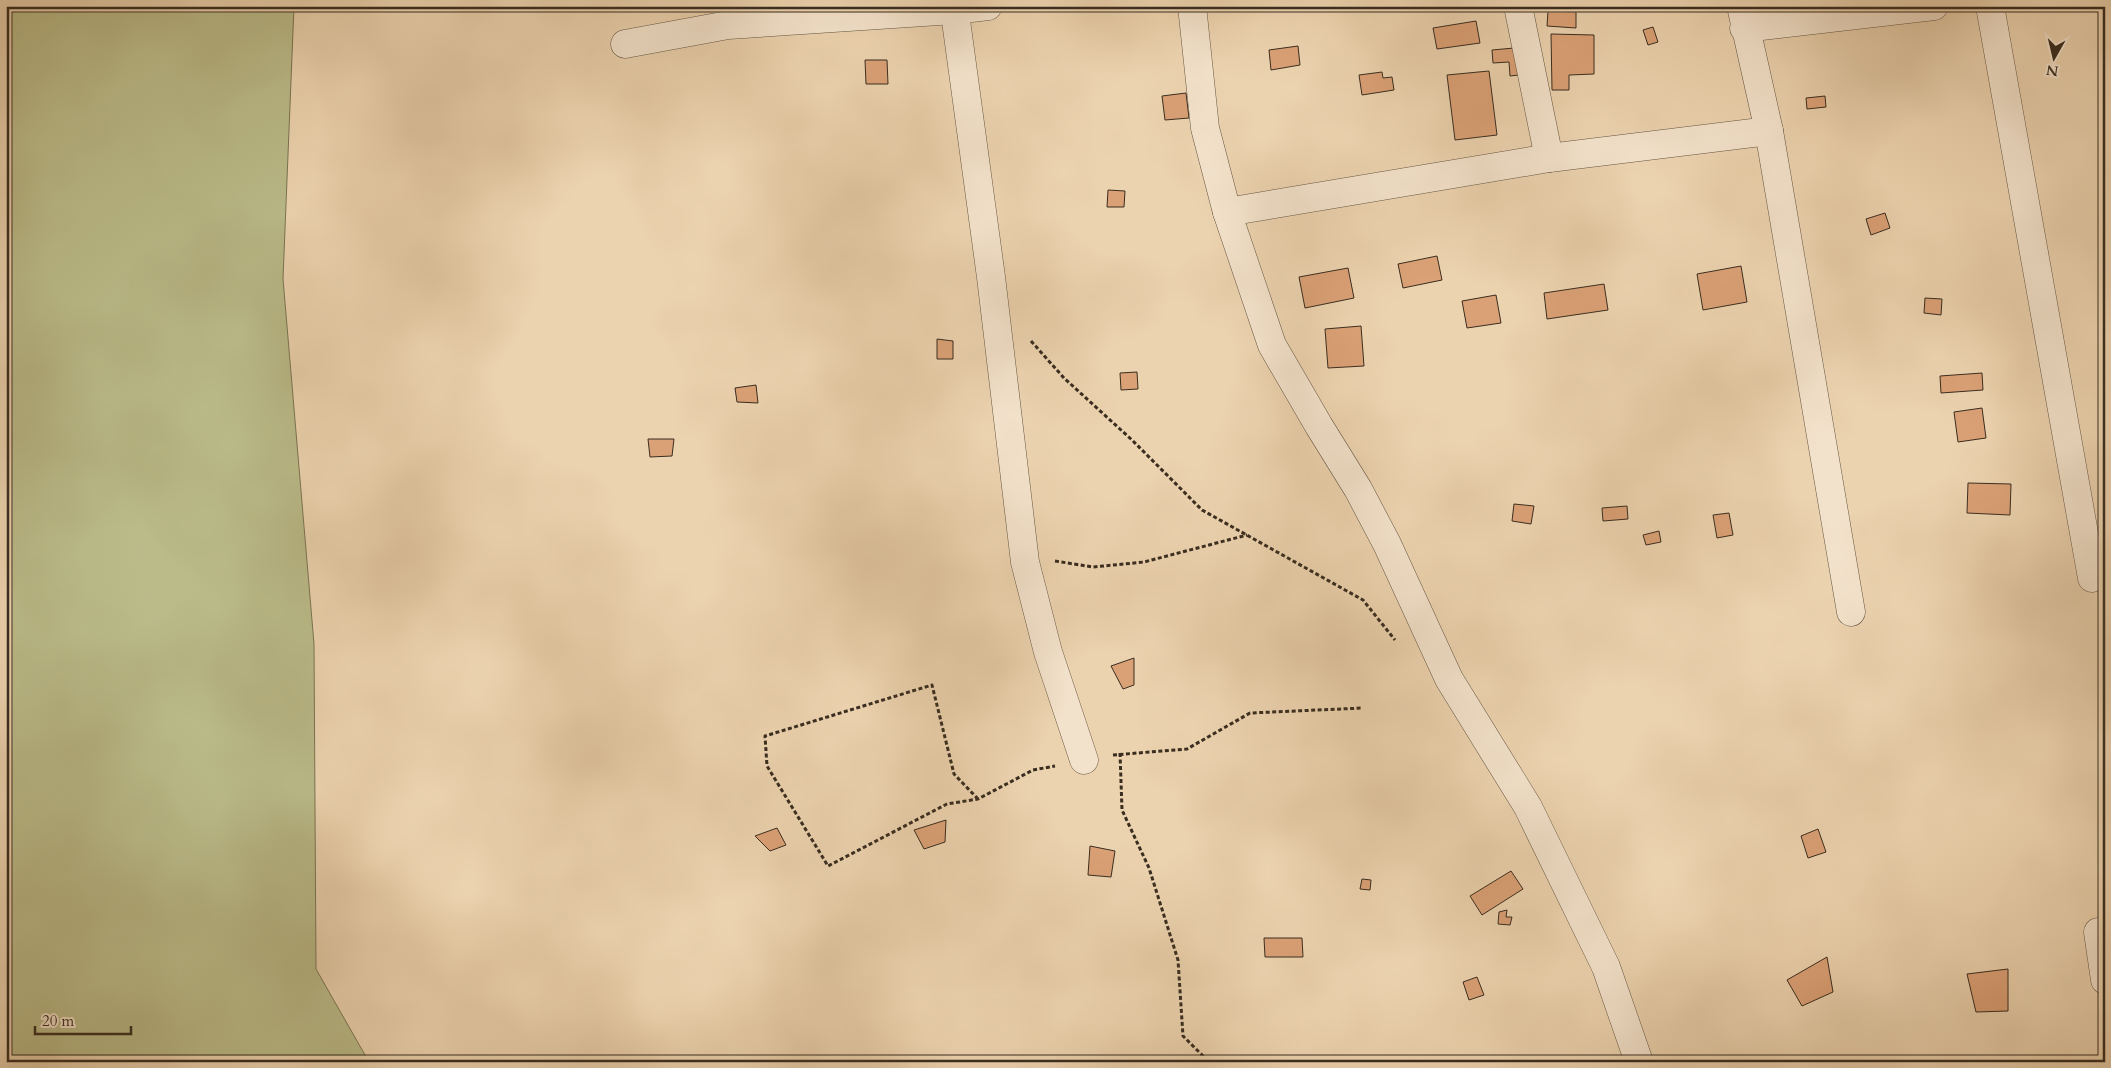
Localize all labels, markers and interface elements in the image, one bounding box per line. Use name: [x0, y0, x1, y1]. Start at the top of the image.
north arrow: [2028, 32, 2078, 82]
text: N: [2045, 60, 2060, 81]
scale bar: [35, 1003, 131, 1035]
text: 20 m: [42, 1011, 74, 1031]

